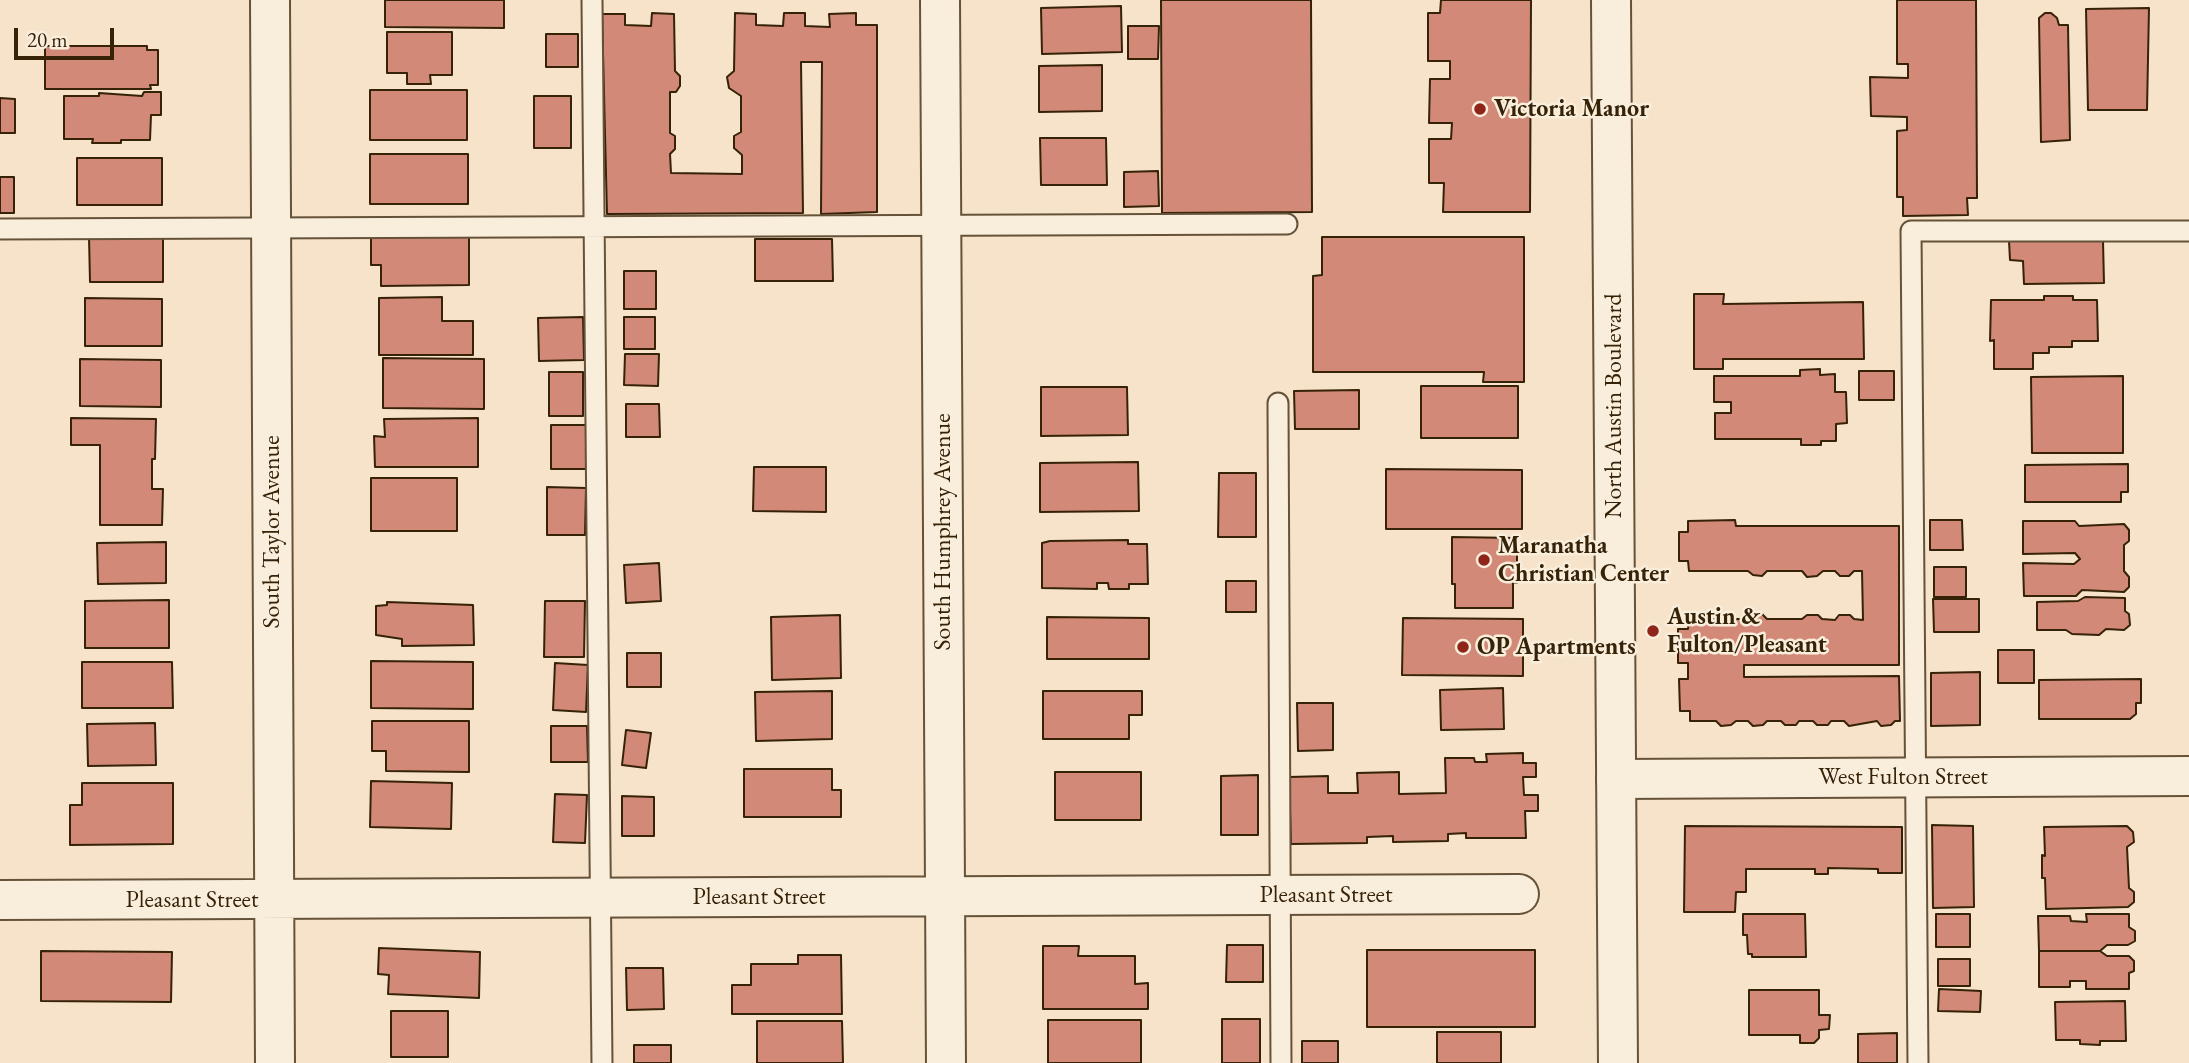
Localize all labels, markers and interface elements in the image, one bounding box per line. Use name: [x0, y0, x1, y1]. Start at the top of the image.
scale bar: [18, 14, 117, 58]
text: 20 m: [27, 26, 68, 53]
place label: Victoria Manor: [1494, 95, 1649, 123]
marker: Victoria Manor: [1472, 101, 1488, 117]
street label: North Austin Boulevard: [1600, 293, 1628, 519]
street label: South Humphrey Avenue: [929, 413, 957, 651]
street label: South Taylor Avenue: [258, 435, 286, 629]
place label: Maranatha Christian Center: [1498, 532, 1669, 588]
marker: Maranatha Christian Center: [1476, 552, 1492, 568]
place label: Austin & Fulton/Pleasant: [1667, 603, 1827, 659]
marker: Austin & Fulton/Pleasant: [1645, 623, 1661, 639]
place label: OP Apartments: [1477, 633, 1636, 661]
marker: OP Apartments: [1455, 639, 1471, 655]
street label: West Fulton Street: [1818, 763, 1988, 791]
street label: Pleasant Street: [1259, 881, 1393, 909]
street label: Pleasant Street: [692, 883, 826, 911]
street label: Pleasant Street: [125, 886, 259, 914]

